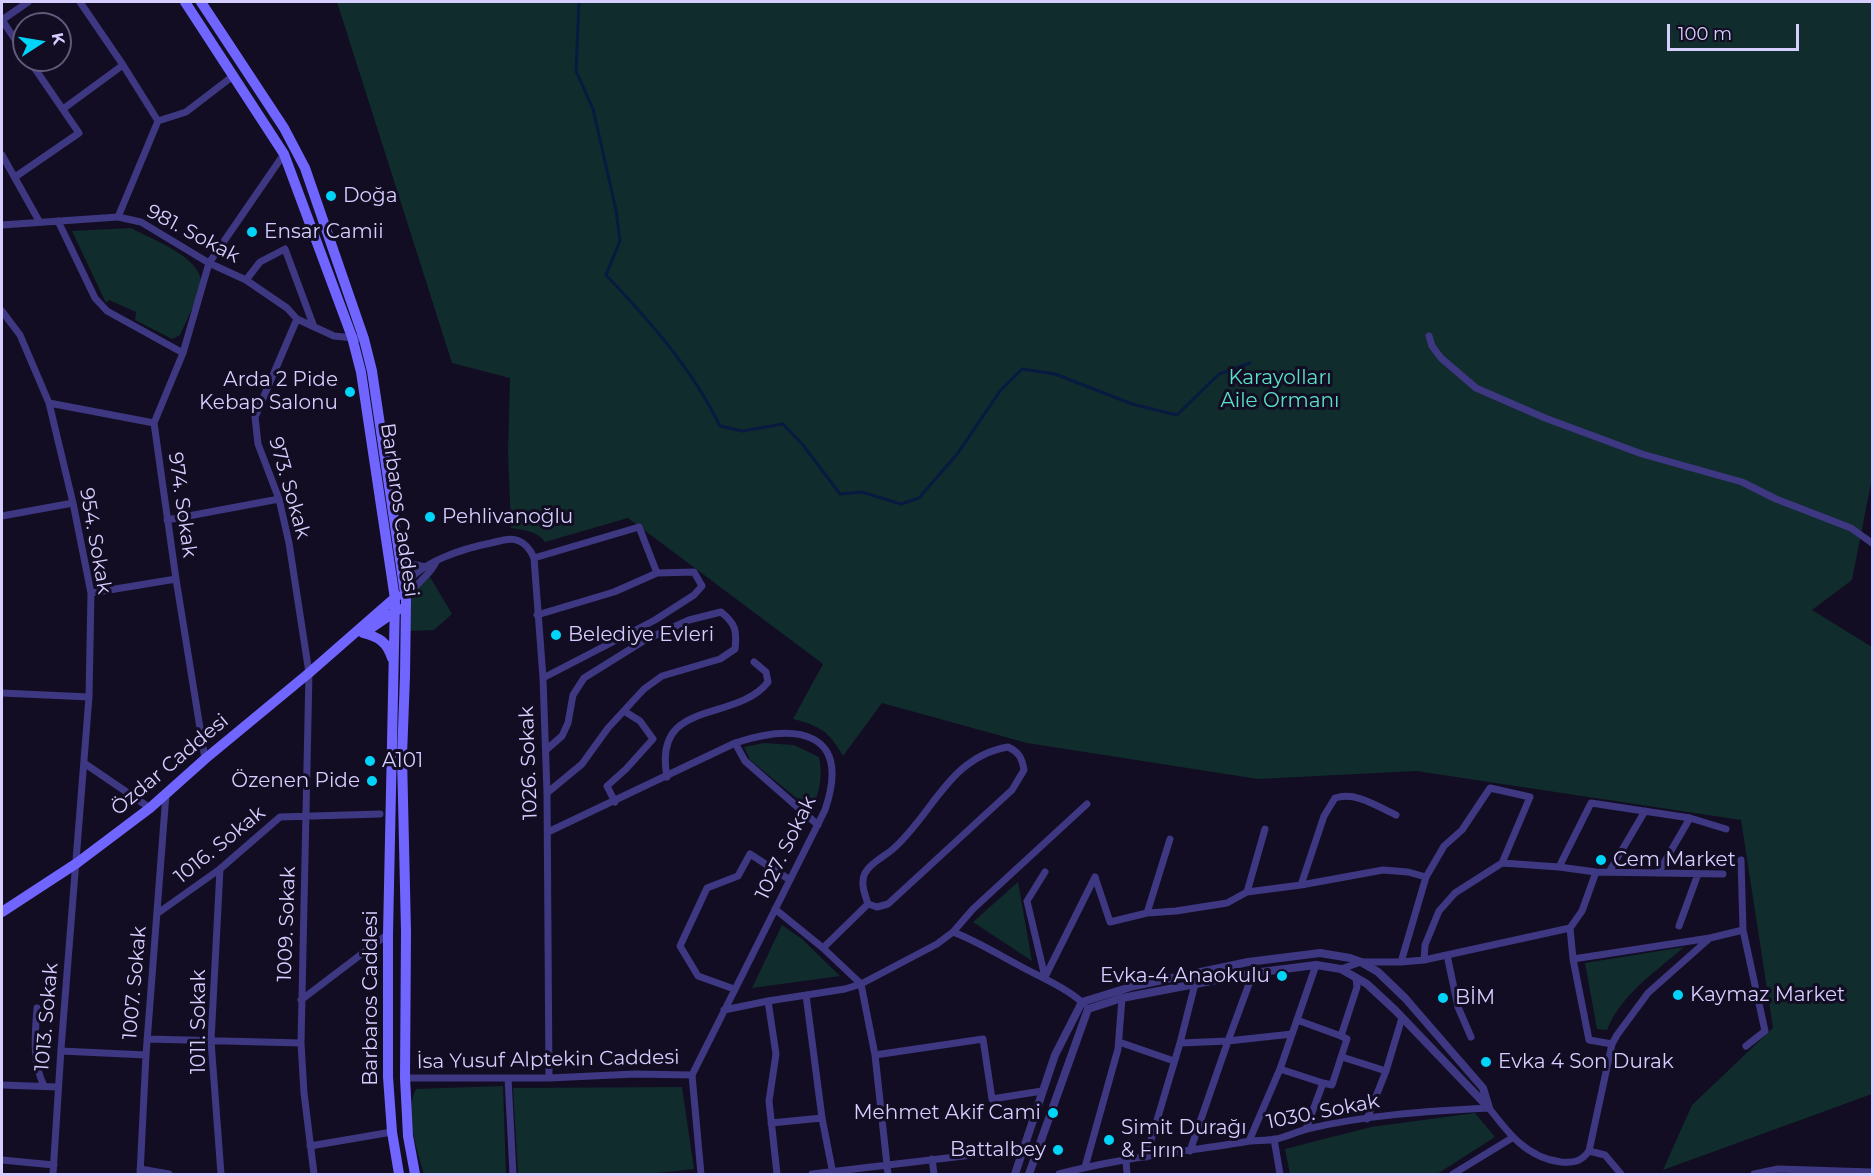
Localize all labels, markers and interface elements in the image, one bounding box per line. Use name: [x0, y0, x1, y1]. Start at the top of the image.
north arrow: [12, 12, 72, 72]
scale bar: [1670, 12, 1802, 50]
text: 100 m: [1678, 23, 1732, 45]
text: K: [48, 31, 69, 46]
place label: Doğa: [343, 184, 398, 208]
marker: Doğa: [324, 189, 338, 203]
street label: 981. Sokak: [142, 199, 244, 269]
place label: Ensar Camii: [264, 220, 384, 244]
marker: Ensar Camii: [245, 225, 259, 239]
park label: Karayolları Aile Ormanı: [1221, 366, 1339, 413]
place label: Arda 2 Pide Kebap Salonu: [199, 368, 338, 415]
marker: Arda 2 Pide Kebap Salonu: [343, 385, 357, 399]
street label: Barbaros Caddesi: [375, 421, 423, 599]
street label: 973. Sokak: [263, 434, 315, 542]
street label: 974. Sokak: [163, 451, 201, 559]
street label: 954. Sokak: [74, 486, 116, 596]
place label: Pehlivanoğlu: [442, 505, 573, 529]
marker: Pehlivanoğlu: [423, 510, 437, 524]
place label: Belediye Evleri: [568, 623, 714, 647]
marker: Belediye Evleri: [549, 628, 563, 642]
street label: 1026. Sokak: [515, 706, 543, 820]
street label: Özdar Caddesi: [107, 709, 233, 821]
place label: A101: [382, 749, 423, 773]
marker: A101: [363, 754, 377, 768]
place label: Özenen Pide: [231, 769, 360, 793]
marker: Özenen Pide: [365, 774, 379, 788]
street label: 1027. Sokak: [751, 792, 821, 904]
street label: 1016. Sokak: [170, 801, 270, 889]
place label: Cem Market: [1613, 848, 1736, 872]
marker: Cem Market: [1594, 853, 1608, 867]
street label: 1009. Sokak: [273, 866, 301, 982]
street label: Barbaros Caddesi: [359, 910, 383, 1086]
street label: 1007. Sokak: [118, 925, 152, 1041]
street label: 1013. Sokak: [30, 962, 64, 1072]
place label: Evka-4 Anaokulu: [1100, 964, 1270, 988]
marker: Evka-4 Anaokulu: [1275, 969, 1289, 983]
street label: 1011. Sokak: [187, 970, 211, 1074]
place label: Kaymaz Market: [1690, 983, 1845, 1007]
place label: BİM: [1455, 986, 1495, 1010]
marker: Kaymaz Market: [1671, 988, 1685, 1002]
marker: BİM: [1436, 991, 1450, 1005]
street label: İsa Yusuf Alptekin Caddesi: [416, 1046, 680, 1074]
place label: Evka 4 Son Durak: [1498, 1050, 1674, 1074]
marker: Evka 4 Son Durak: [1479, 1055, 1493, 1069]
street label: 1030. Sokak: [1265, 1089, 1381, 1135]
place label: Mehmet Akif Cami: [854, 1101, 1041, 1125]
marker: Mehmet Akif Cami: [1046, 1106, 1060, 1120]
place label: Simit Durağı & Fırın: [1121, 1116, 1247, 1163]
marker: Simit Durağı & Fırın: [1102, 1133, 1116, 1147]
place label: Battalbey: [950, 1138, 1046, 1162]
marker: Battalbey: [1051, 1143, 1065, 1157]

